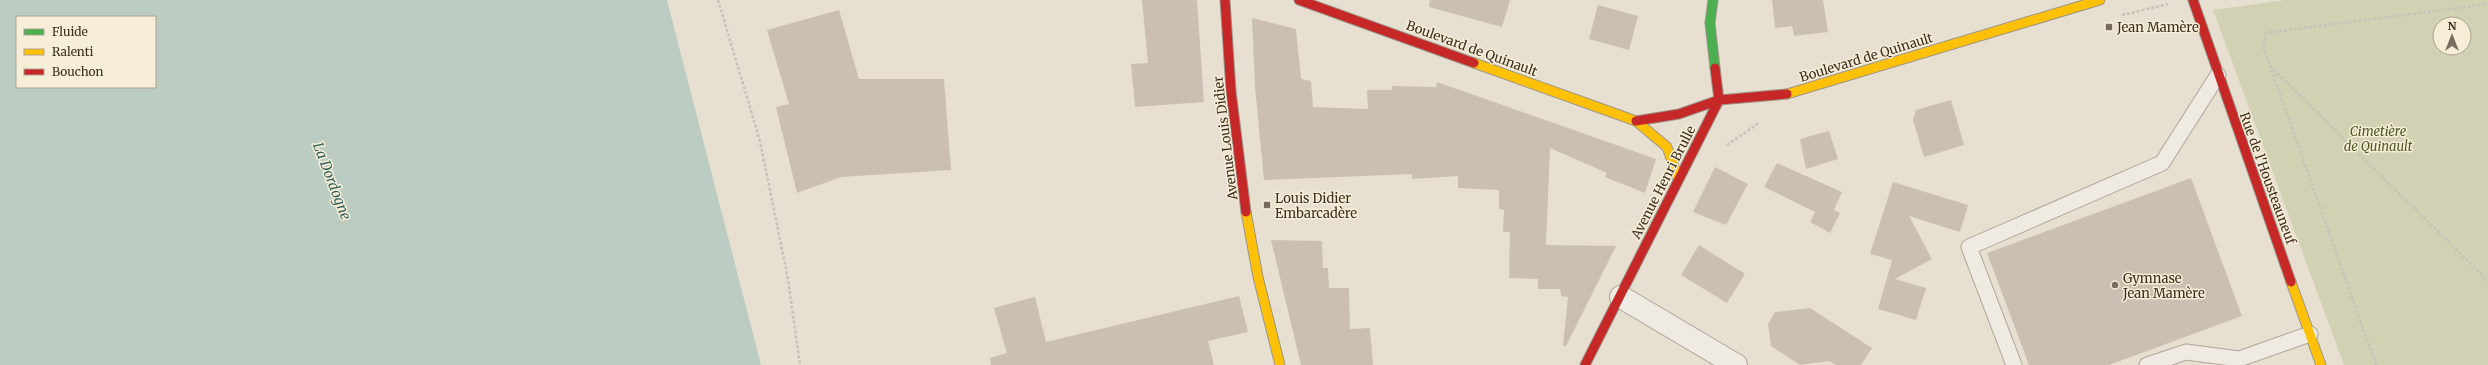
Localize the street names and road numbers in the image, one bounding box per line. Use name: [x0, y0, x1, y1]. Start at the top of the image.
street label: Boulevard de Quinault: [1404, 17, 1540, 80]
street label: Boulevard de Quinault: [1797, 29, 1935, 86]
street label: Avenue Louis Didier: [1209, 75, 1242, 202]
street label: Rue de l'Housteauneuf: [2236, 110, 2300, 247]
street label: Avenue Henri Brulle: [1627, 123, 1699, 243]

